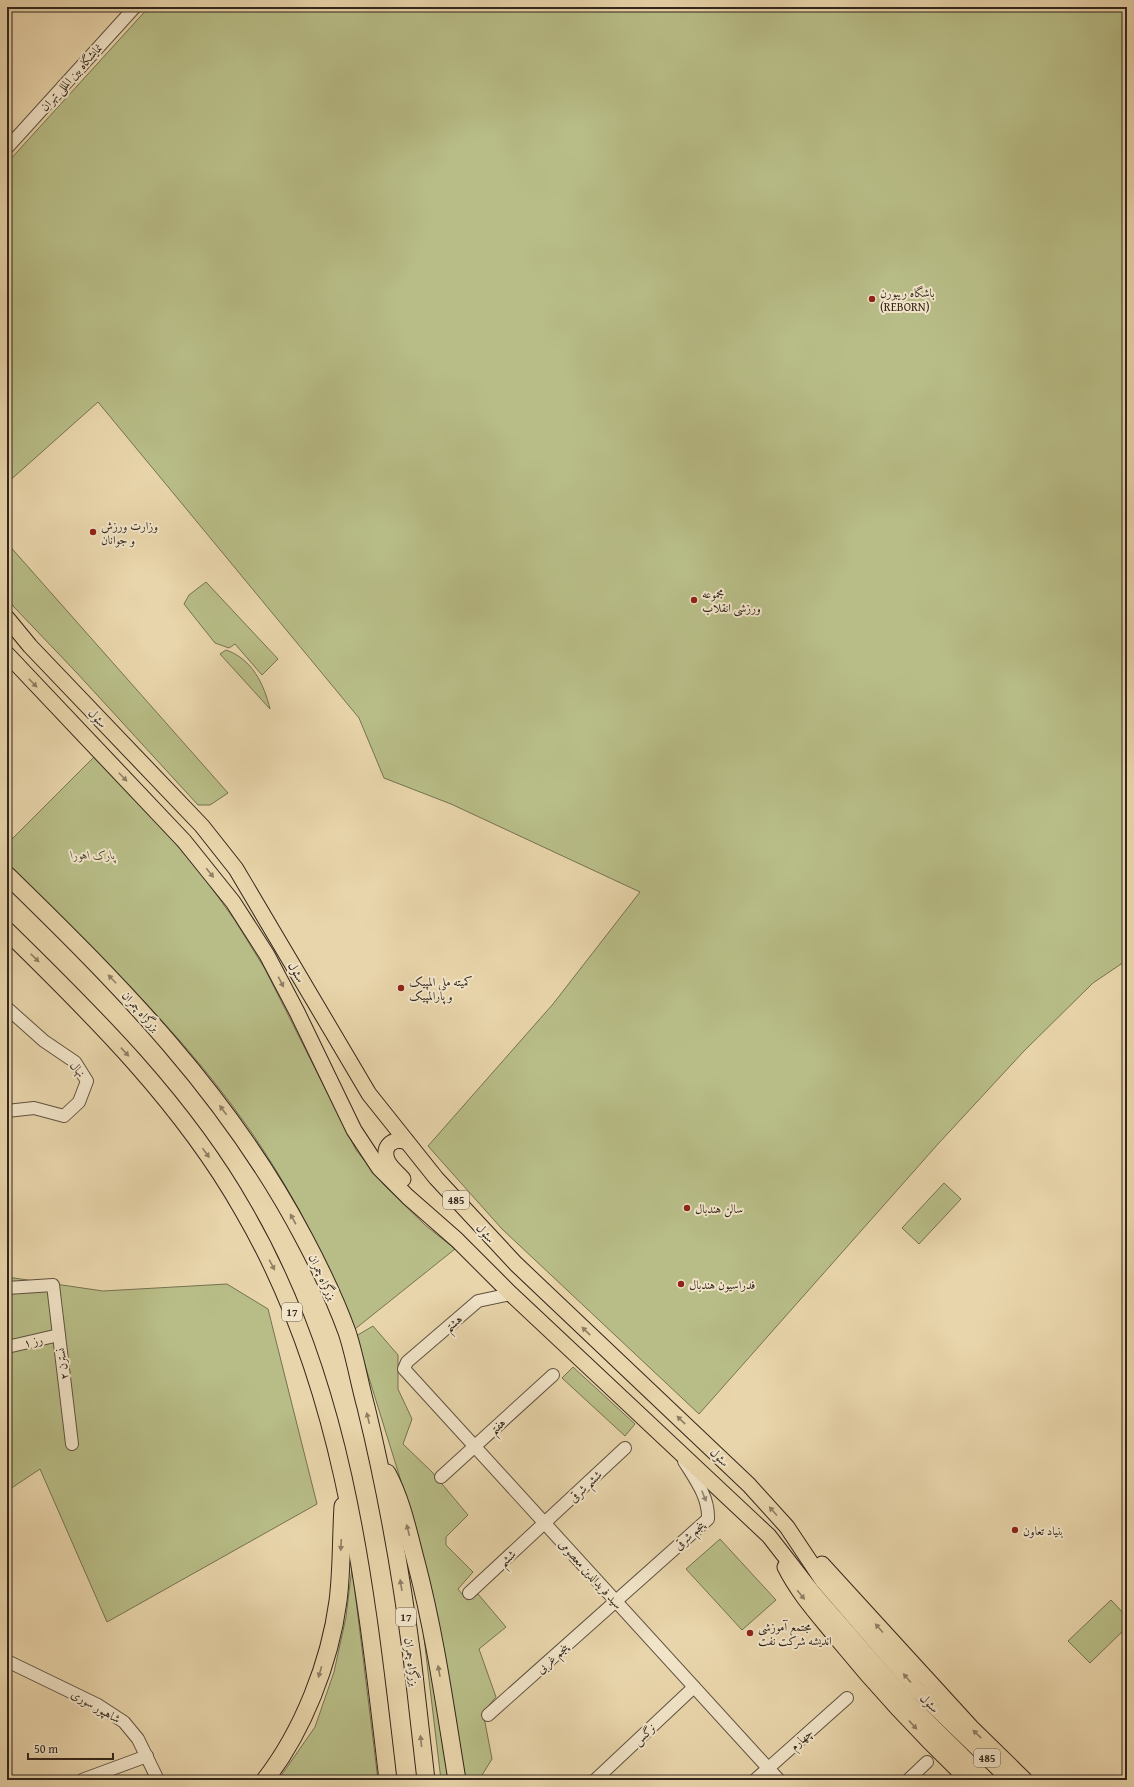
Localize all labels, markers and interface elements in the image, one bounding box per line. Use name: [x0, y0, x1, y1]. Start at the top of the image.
street label: نمایشگاه بین المللی تهران: [36, 39, 107, 115]
place label: باشگاه ریبورن (REBORN): [880, 284, 935, 315]
marker: باشگاه ریبورن (REBORN): [867, 294, 877, 304]
place label: وزارت ورزش و جوانان: [101, 517, 158, 548]
marker: وزارت ورزش و جوانان: [88, 527, 98, 537]
place label: مجموعه ورزشی انقلاب: [702, 585, 761, 617]
marker: مجموعه ورزشی انقلاب: [689, 595, 699, 605]
one-way arrow: [29, 678, 38, 688]
street label: سئول: [85, 704, 112, 732]
one-way arrow: [118, 772, 128, 782]
park label: پارک اهورا: [70, 846, 117, 864]
one-way arrow: [206, 868, 214, 879]
one-way arrow: [30, 954, 40, 963]
street label: سئول: [284, 959, 310, 986]
place label: کمیته ملی المپیک و پارالمپیک: [409, 973, 473, 1005]
one-way arrow: [107, 974, 117, 984]
one-way arrow: [278, 976, 284, 988]
marker: کمیته ملی المپیک و پارالمپیک: [396, 983, 406, 993]
street label: بزرگراه چمران: [118, 987, 164, 1035]
one-way arrow: [120, 1047, 130, 1057]
street label: نهال: [66, 1057, 90, 1081]
one-way arrow: [219, 1104, 227, 1115]
one-way arrow: [202, 1148, 211, 1159]
road number: 485: [443, 1191, 469, 1209]
place label: سالن هندبال: [695, 1200, 743, 1218]
marker: سالن هندبال: [682, 1203, 692, 1213]
one-way arrow: [290, 1213, 297, 1225]
street label: سئول: [473, 1219, 500, 1247]
street label: بزرگراه چمران: [305, 1251, 341, 1303]
one-way arrow: [269, 1259, 276, 1271]
place label: فدراسیون هندبال: [689, 1276, 755, 1293]
marker: فدراسیون هندبال: [676, 1279, 686, 1289]
road number: 17: [282, 1303, 302, 1321]
street label: هشتم: [440, 1310, 468, 1339]
one-way arrow: [581, 1326, 591, 1336]
street label: رز ۱: [22, 1331, 44, 1351]
street label: نسترن ۲: [52, 1347, 72, 1381]
one-way arrow: [365, 1412, 371, 1424]
street label: هفتم: [485, 1414, 512, 1441]
one-way arrow: [676, 1415, 686, 1425]
street label: سئول: [706, 1444, 734, 1471]
street label: ششم شرقی: [565, 1466, 608, 1509]
one-way arrow: [701, 1491, 707, 1503]
one-way arrow: [768, 1506, 778, 1516]
street label: پنجم شرقی: [670, 1516, 711, 1556]
place label: بنیاد تعاون: [1023, 1522, 1064, 1539]
one-way arrow: [405, 1524, 411, 1536]
marker: بنیاد تعاون: [1010, 1525, 1020, 1535]
street label: سید فریدالدین معصومی: [555, 1536, 627, 1613]
one-way arrow: [338, 1539, 344, 1552]
street label: ششم: [495, 1545, 522, 1573]
one-way arrow: [398, 1579, 404, 1591]
one-way arrow: [796, 1589, 805, 1600]
road number: 17: [396, 1608, 416, 1626]
place label: مجتمع آموزشی اندیشه شرکت نفت: [758, 1618, 832, 1649]
one-way arrow: [875, 1623, 884, 1633]
marker: مجتمع آموزشی اندیشه شرکت نفت: [745, 1628, 755, 1638]
street label: بزرگراه چمران: [401, 1637, 423, 1687]
street label: پنجم غربی: [532, 1638, 575, 1679]
one-way arrow: [436, 1665, 442, 1677]
one-way arrow: [317, 1667, 323, 1679]
one-way arrow: [903, 1673, 912, 1682]
street label: شاهپور سوری: [68, 1685, 124, 1727]
street label: سئول: [917, 1690, 944, 1717]
street label: نرگس: [629, 1719, 660, 1750]
one-way arrow: [908, 1720, 918, 1730]
street label: چهارم: [786, 1724, 818, 1756]
one-way arrow: [972, 1729, 982, 1738]
scale bar: [28, 1735, 113, 1761]
one-way arrow: [418, 1735, 425, 1747]
text: 50 m: [34, 1740, 58, 1757]
road number: 485: [974, 1749, 1000, 1767]

